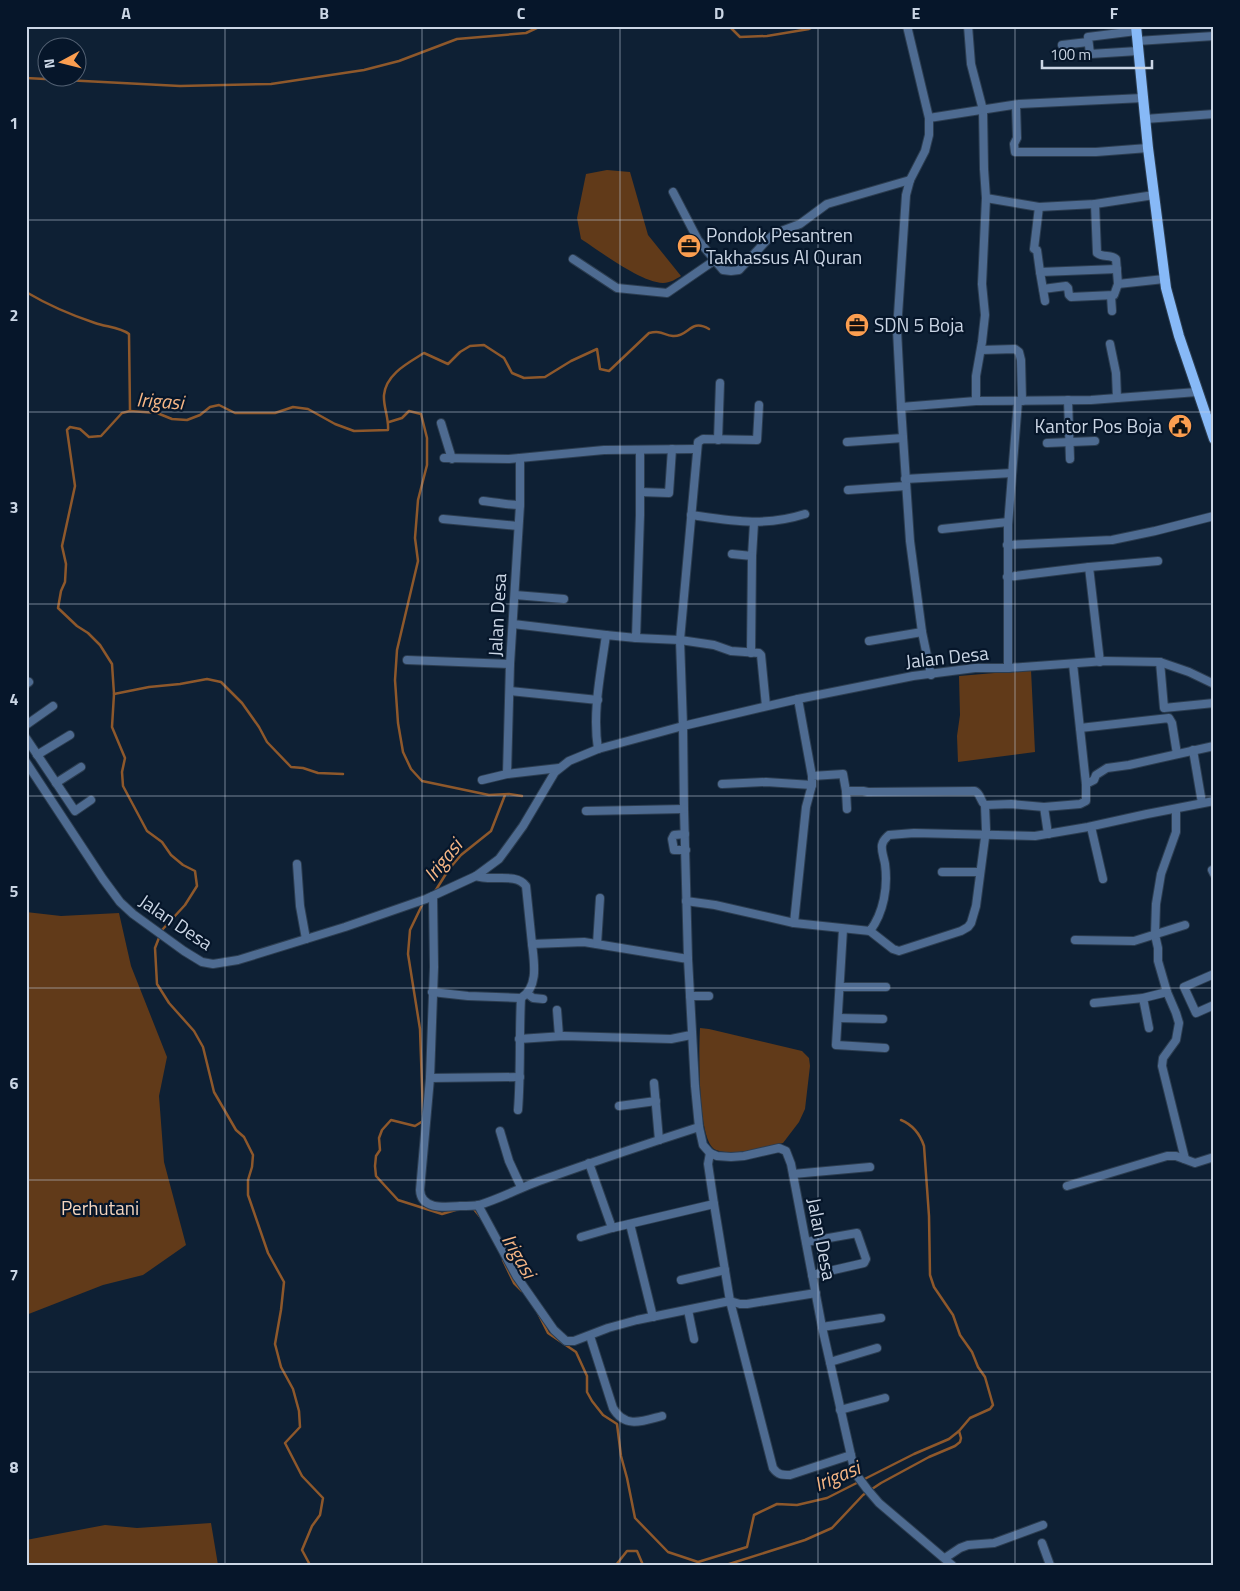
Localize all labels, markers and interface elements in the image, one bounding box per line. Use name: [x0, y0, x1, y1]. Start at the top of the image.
text: A: [121, 1, 131, 25]
text: B: [319, 1, 329, 25]
text: C: [517, 1, 526, 25]
text: D: [714, 1, 724, 25]
text: E: [912, 1, 921, 25]
text: F: [1110, 1, 1119, 25]
north arrow: [38, 38, 88, 88]
scale bar: [1042, 38, 1152, 70]
text: 100 m: [1050, 43, 1091, 66]
text: N: [38, 58, 60, 70]
text: 1: [10, 111, 18, 135]
place label: Pondok Pesantren Takhassus Al Quran: [706, 220, 862, 271]
office icon: Pondok Pesantren Takhassus Al Quran: [676, 233, 702, 259]
text: 2: [10, 303, 18, 327]
place label: SDN 5 Boja: [874, 310, 964, 339]
office icon: SDN 5 Boja: [844, 312, 870, 338]
water label: Irigasi: [135, 383, 188, 418]
place label: Kantor Pos Boja: [1034, 411, 1162, 440]
public building icon: Kantor Pos Boja: [1167, 413, 1193, 439]
text: 3: [10, 495, 18, 519]
street label: Jalan Desa: [480, 572, 513, 657]
street label: Jalan Desa: [904, 638, 990, 675]
text: 4: [10, 687, 19, 711]
water label: Irigasi: [416, 829, 471, 888]
text: 5: [10, 879, 19, 903]
street label: Jalan Desa: [134, 886, 219, 957]
text: 6: [10, 1071, 19, 1095]
park label: Perhutani: [61, 1193, 139, 1222]
street label: Jalan Desa: [800, 1195, 845, 1283]
water label: Irigasi: [494, 1228, 546, 1286]
text: 7: [10, 1263, 18, 1287]
water label: Irigasi: [809, 1451, 867, 1499]
text: 8: [10, 1455, 19, 1479]

